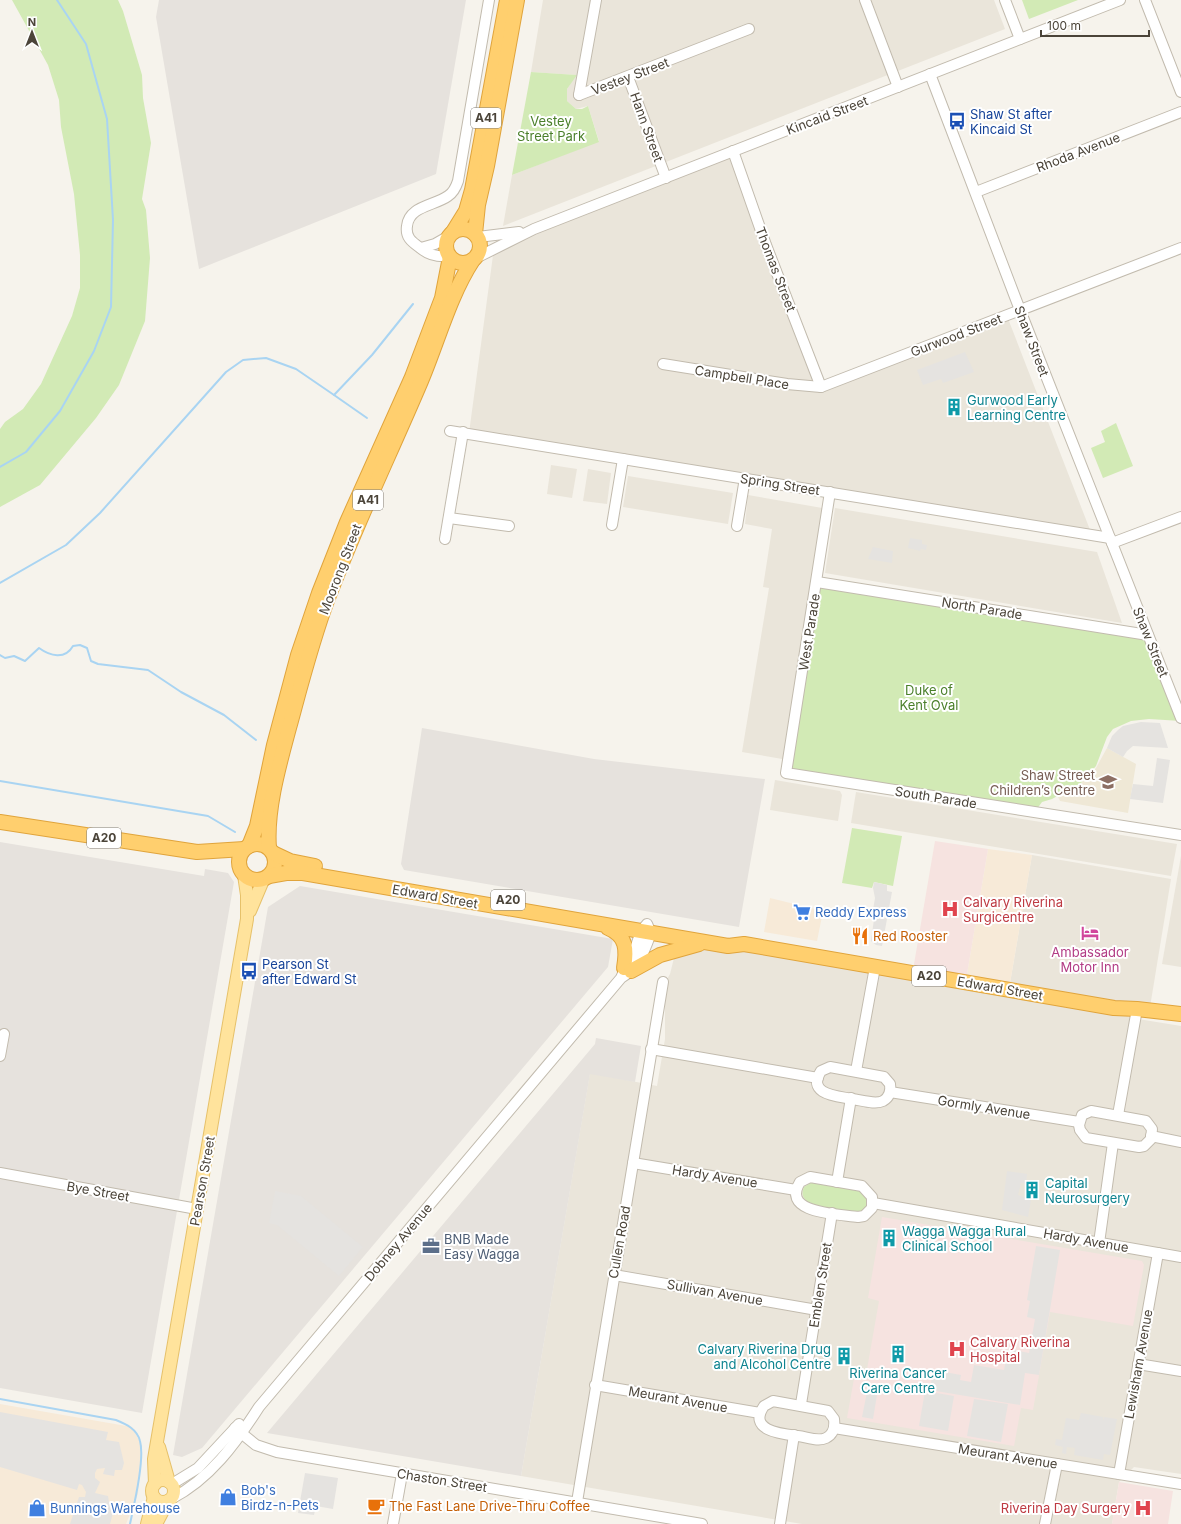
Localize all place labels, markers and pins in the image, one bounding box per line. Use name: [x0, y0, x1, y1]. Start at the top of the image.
place label: Shaw St after Kincaid St: [970, 106, 1052, 137]
bus stop icon: Shaw St after Kincaid St: [947, 111, 967, 131]
place label: Gurwood Early Learning Centre: [967, 392, 1066, 423]
building icon: Gurwood Early Learning Centre: [944, 397, 964, 417]
place label: Shaw Street Children’s Centre: [990, 767, 1095, 798]
school or university icon: Shaw Street Children’s Centre: [1098, 772, 1118, 792]
place label: Calvary Riverina Surgicentre: [963, 894, 1063, 925]
hospital icon: Calvary Riverina Surgicentre: [940, 899, 960, 919]
supermarket icon: Reddy Express: [792, 902, 812, 922]
place label: Reddy Express: [815, 904, 907, 920]
hotel icon: Ambassador Motor Inn: [1080, 923, 1100, 943]
restaurant icon: Red Rooster: [850, 926, 870, 946]
place label: Red Rooster: [873, 928, 948, 944]
place label: Ambassador Motor Inn: [1051, 944, 1129, 975]
place label: Pearson St after Edward St: [262, 956, 357, 987]
bus stop icon: Pearson St after Edward St: [239, 961, 259, 981]
place label: Capital Neurosurgery: [1045, 1175, 1130, 1206]
building icon: Capital Neurosurgery: [1022, 1180, 1042, 1200]
place label: Wagga Wagga Rural Clinical School: [902, 1223, 1026, 1254]
building icon: Wagga Wagga Rural Clinical School: [879, 1228, 899, 1248]
place label: BNB Made Easy Wagga: [444, 1231, 520, 1262]
office icon: BNB Made Easy Wagga: [421, 1236, 441, 1256]
place label: Calvary Riverina Hospital: [970, 1334, 1070, 1365]
hospital icon: Calvary Riverina Hospital: [947, 1339, 967, 1359]
place label: Calvary Riverina Drug and Alcohol Centre: [697, 1341, 831, 1372]
building icon: Riverina Cancer Care Centre: [888, 1344, 908, 1364]
building icon: Calvary Riverina Drug and Alcohol Centre: [834, 1346, 854, 1366]
place label: Riverina Cancer Care Centre: [849, 1365, 947, 1396]
place label: Bob's Birdz-n-Pets: [241, 1482, 319, 1513]
shop icon: Bob's Birdz-n-Pets: [218, 1487, 238, 1507]
cafe icon: The Fast Lane Drive-Thru Coffee: [366, 1496, 386, 1516]
shop icon: Bunnings Warehouse: [27, 1498, 47, 1518]
place label: The Fast Lane Drive-Thru Coffee: [389, 1498, 590, 1514]
hospital icon: Riverina Day Surgery: [1133, 1498, 1153, 1518]
place label: Bunnings Warehouse: [50, 1500, 180, 1516]
place label: Riverina Day Surgery: [1001, 1500, 1130, 1516]

